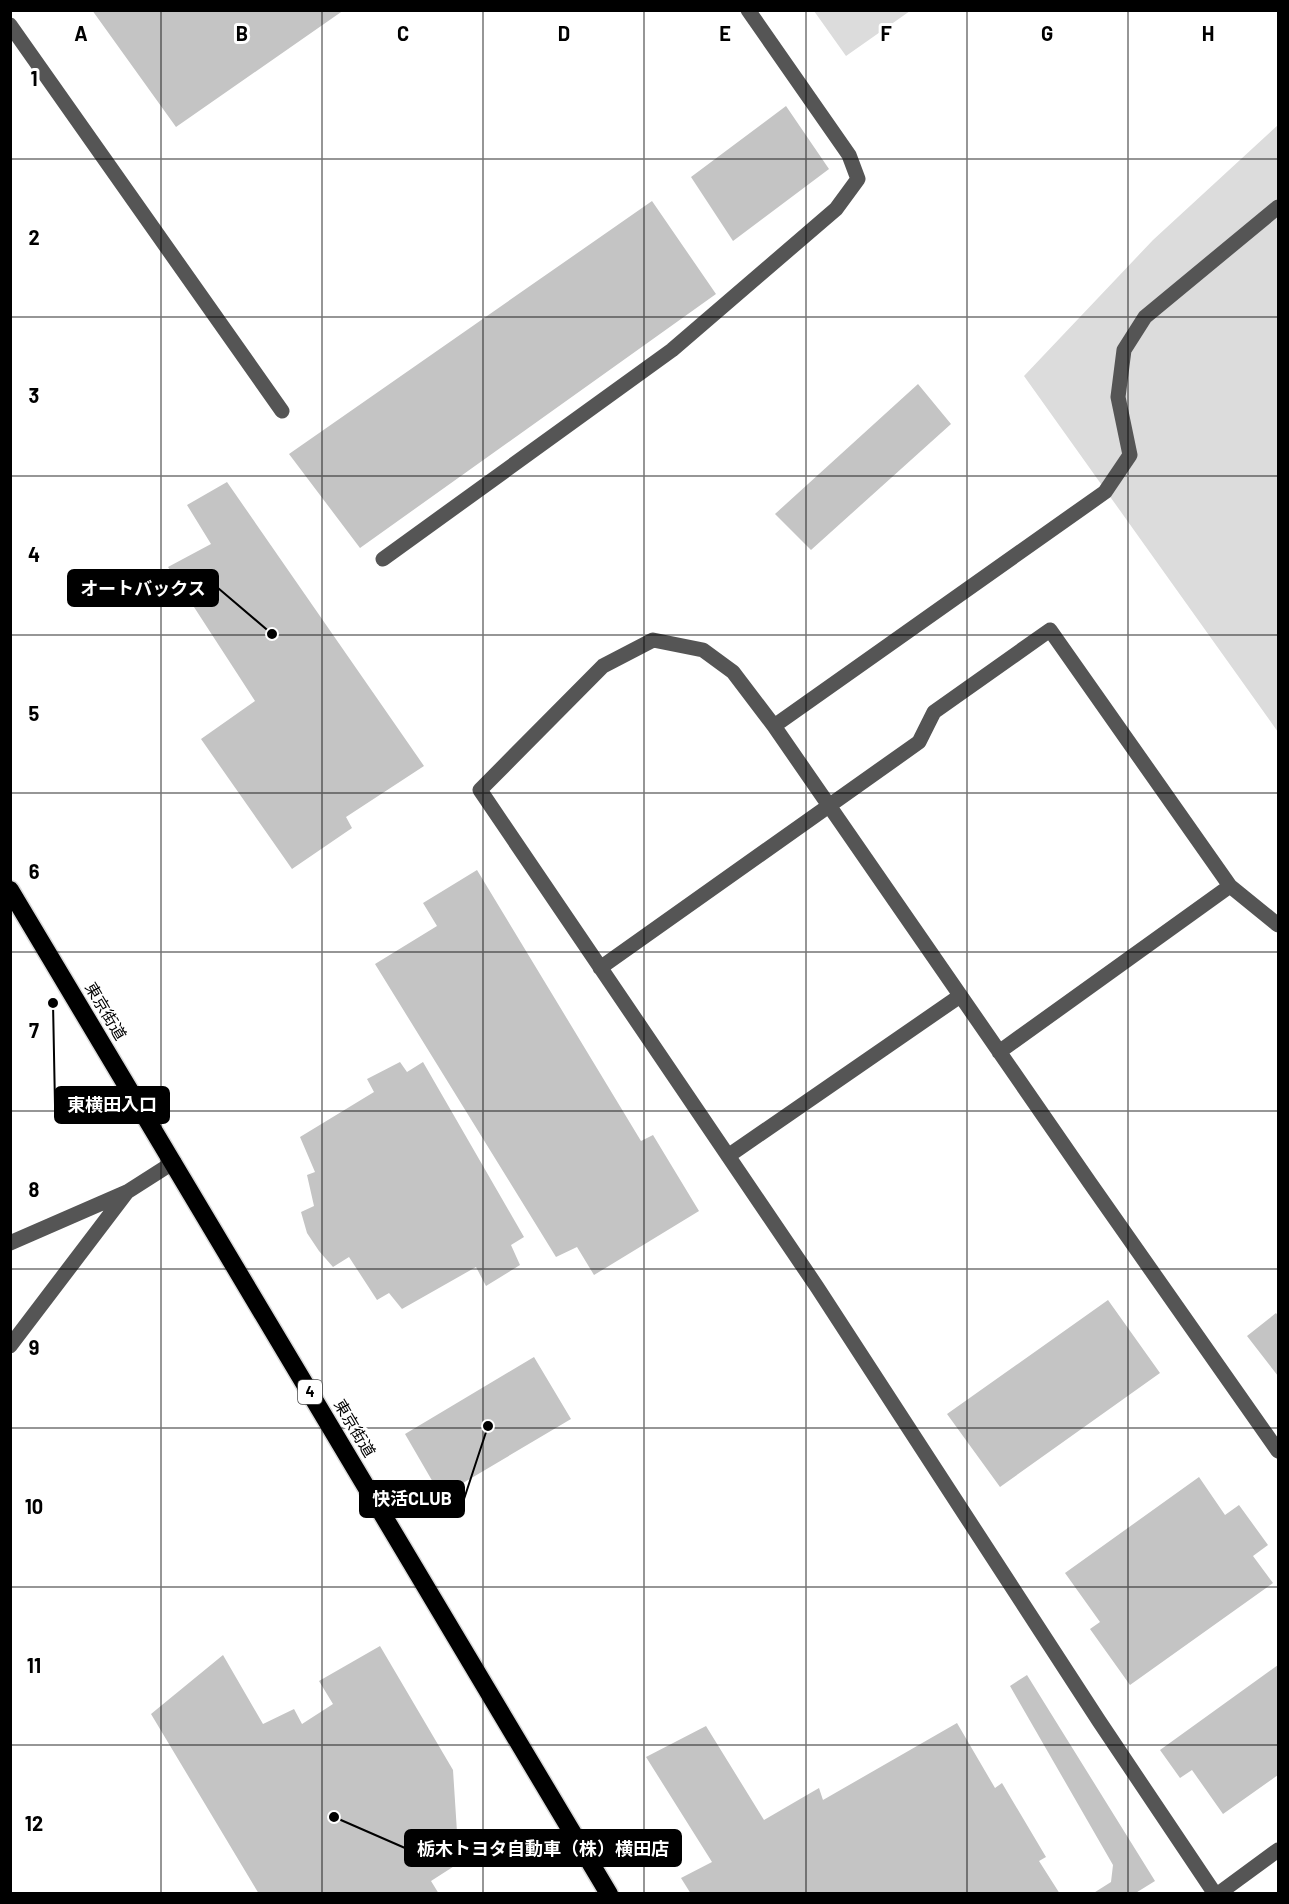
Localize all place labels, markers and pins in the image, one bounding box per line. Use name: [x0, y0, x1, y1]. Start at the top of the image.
callout: オートバックス: [68, 570, 218, 606]
callout: 東横田入口: [55, 1087, 169, 1123]
callout: 快活CLUB: [360, 1481, 464, 1517]
callout: 栃木トヨタ自動車（株）横田店: [405, 1830, 681, 1866]

